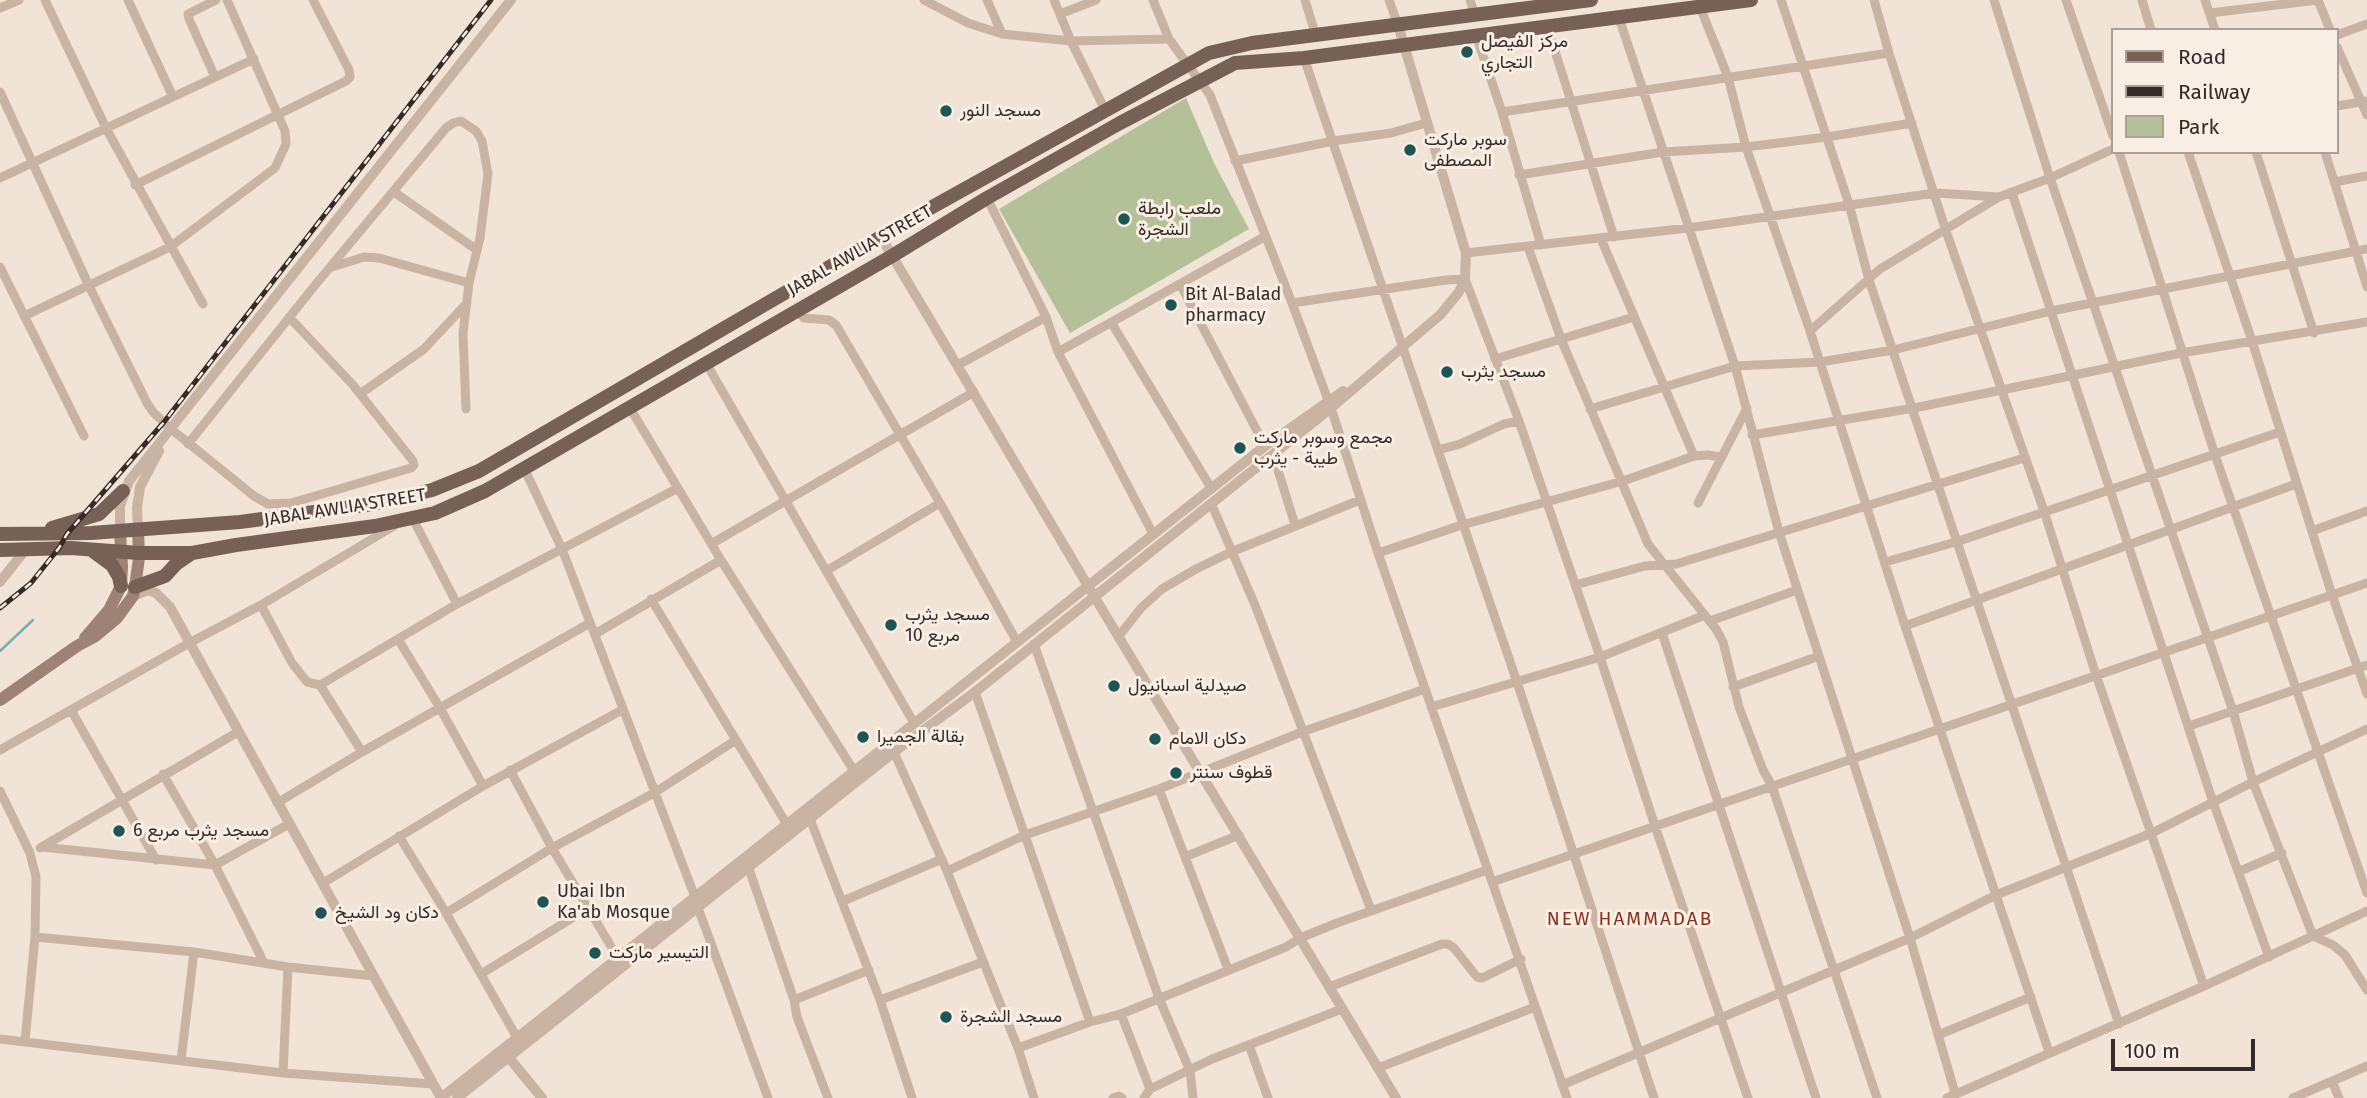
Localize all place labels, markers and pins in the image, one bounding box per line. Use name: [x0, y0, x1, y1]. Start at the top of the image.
place label: مركز الفيصل التجاري: [1481, 31, 1568, 74]
marker: مركز الفيصل التجاري: [1459, 44, 1475, 60]
place label: مسجد النور: [960, 100, 1041, 122]
marker: مسجد النور: [938, 103, 954, 119]
place label: سوبر ماركت المصطفى: [1424, 129, 1507, 172]
marker: سوبر ماركت المصطفى: [1402, 142, 1418, 158]
place label: ملعب رابطة الشجرة: [1138, 198, 1221, 241]
marker: ملعب رابطة الشجرة: [1116, 211, 1132, 227]
place label: Bit Al-Balad pharmacy: [1185, 284, 1281, 326]
marker: Bit Al-Balad pharmacy: [1163, 297, 1179, 313]
place label: مسجد يثرب: [1461, 361, 1546, 383]
marker: مسجد يثرب: [1439, 364, 1455, 380]
place label: مجمع وسوبر ماركت طيبة - يثرب: [1254, 427, 1393, 470]
marker: مجمع وسوبر ماركت طيبة - يثرب: [1232, 440, 1248, 456]
place label: مسجد يثرب مربع 10: [905, 604, 990, 646]
marker: مسجد يثرب مربع 10: [883, 617, 899, 633]
place label: صيدلية اسبانيول: [1128, 675, 1246, 697]
marker: صيدلية اسبانيول: [1106, 678, 1122, 694]
place label: بقالة الجميرا: [877, 726, 964, 748]
place label: دكان الامام: [1169, 728, 1246, 750]
marker: بقالة الجميرا: [855, 729, 871, 745]
marker: دكان الامام: [1147, 731, 1163, 747]
place label: قطوف سنتر: [1190, 762, 1272, 784]
marker: قطوف سنتر: [1168, 765, 1184, 781]
place label: مسجد يثرب مربع 6: [133, 820, 269, 842]
marker: مسجد يثرب مربع 6: [111, 823, 127, 839]
place label: Ubai Ibn Ka'ab Mosque: [557, 881, 670, 924]
marker: Ubai Ibn Ka'ab Mosque: [535, 894, 551, 910]
place label: دكان ود الشيخ: [335, 902, 439, 924]
marker: دكان ود الشيخ: [313, 905, 329, 921]
place label: التيسير ماركت: [609, 942, 709, 964]
marker: التيسير ماركت: [587, 945, 603, 961]
place label: مسجد الشجرة: [960, 1006, 1062, 1028]
marker: مسجد الشجرة: [938, 1009, 954, 1025]

